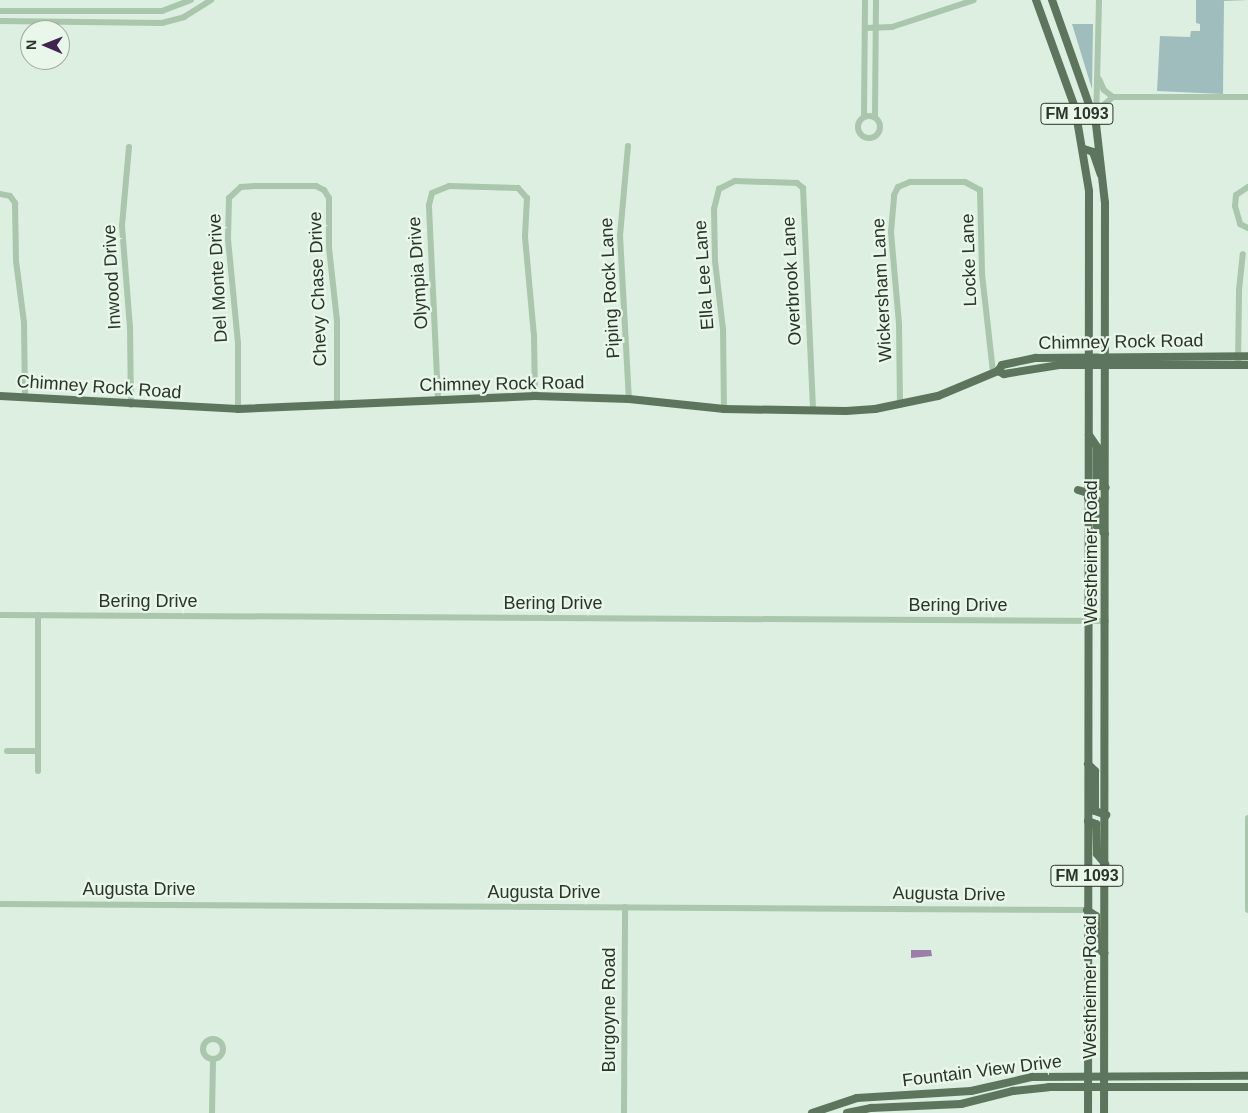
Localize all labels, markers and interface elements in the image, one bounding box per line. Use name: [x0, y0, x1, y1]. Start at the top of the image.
north arrow: [20, 20, 70, 70]
text: N: [23, 40, 39, 50]
road number: FM 1093: [1040, 100, 1114, 128]
street label: Chevy Chase Drive: [305, 211, 331, 367]
street label: Del Monte Drive: [204, 213, 232, 343]
street label: Locke Lane: [957, 213, 981, 307]
street label: Olympia Drive: [403, 216, 433, 330]
street label: Overbrook Lane: [778, 216, 806, 346]
street label: Piping Rock Lane: [596, 217, 624, 359]
street label: Wickersham Lane: [867, 218, 897, 362]
street label: Ella Lee Lane: [689, 219, 719, 331]
street label: Inwood Drive: [98, 224, 126, 330]
street label: Chimney Rock Road: [1038, 330, 1204, 354]
street label: Chimney Rock Road: [16, 370, 182, 404]
street label: Chimney Rock Road: [419, 372, 585, 396]
street label: Westheimer Road: [1080, 480, 1102, 624]
street label: Bering Drive: [98, 590, 198, 612]
street label: Bering Drive: [503, 592, 603, 614]
street label: Bering Drive: [908, 594, 1008, 616]
road number: FM 1093: [1050, 862, 1124, 889]
street label: Augusta Drive: [82, 878, 196, 900]
street label: Augusta Drive: [487, 881, 601, 903]
street label: Augusta Drive: [892, 882, 1006, 906]
street label: Westheimer Road: [1079, 915, 1101, 1059]
street label: Burgoyne Road: [598, 947, 620, 1073]
street label: Fountain View Drive: [901, 1050, 1063, 1092]

